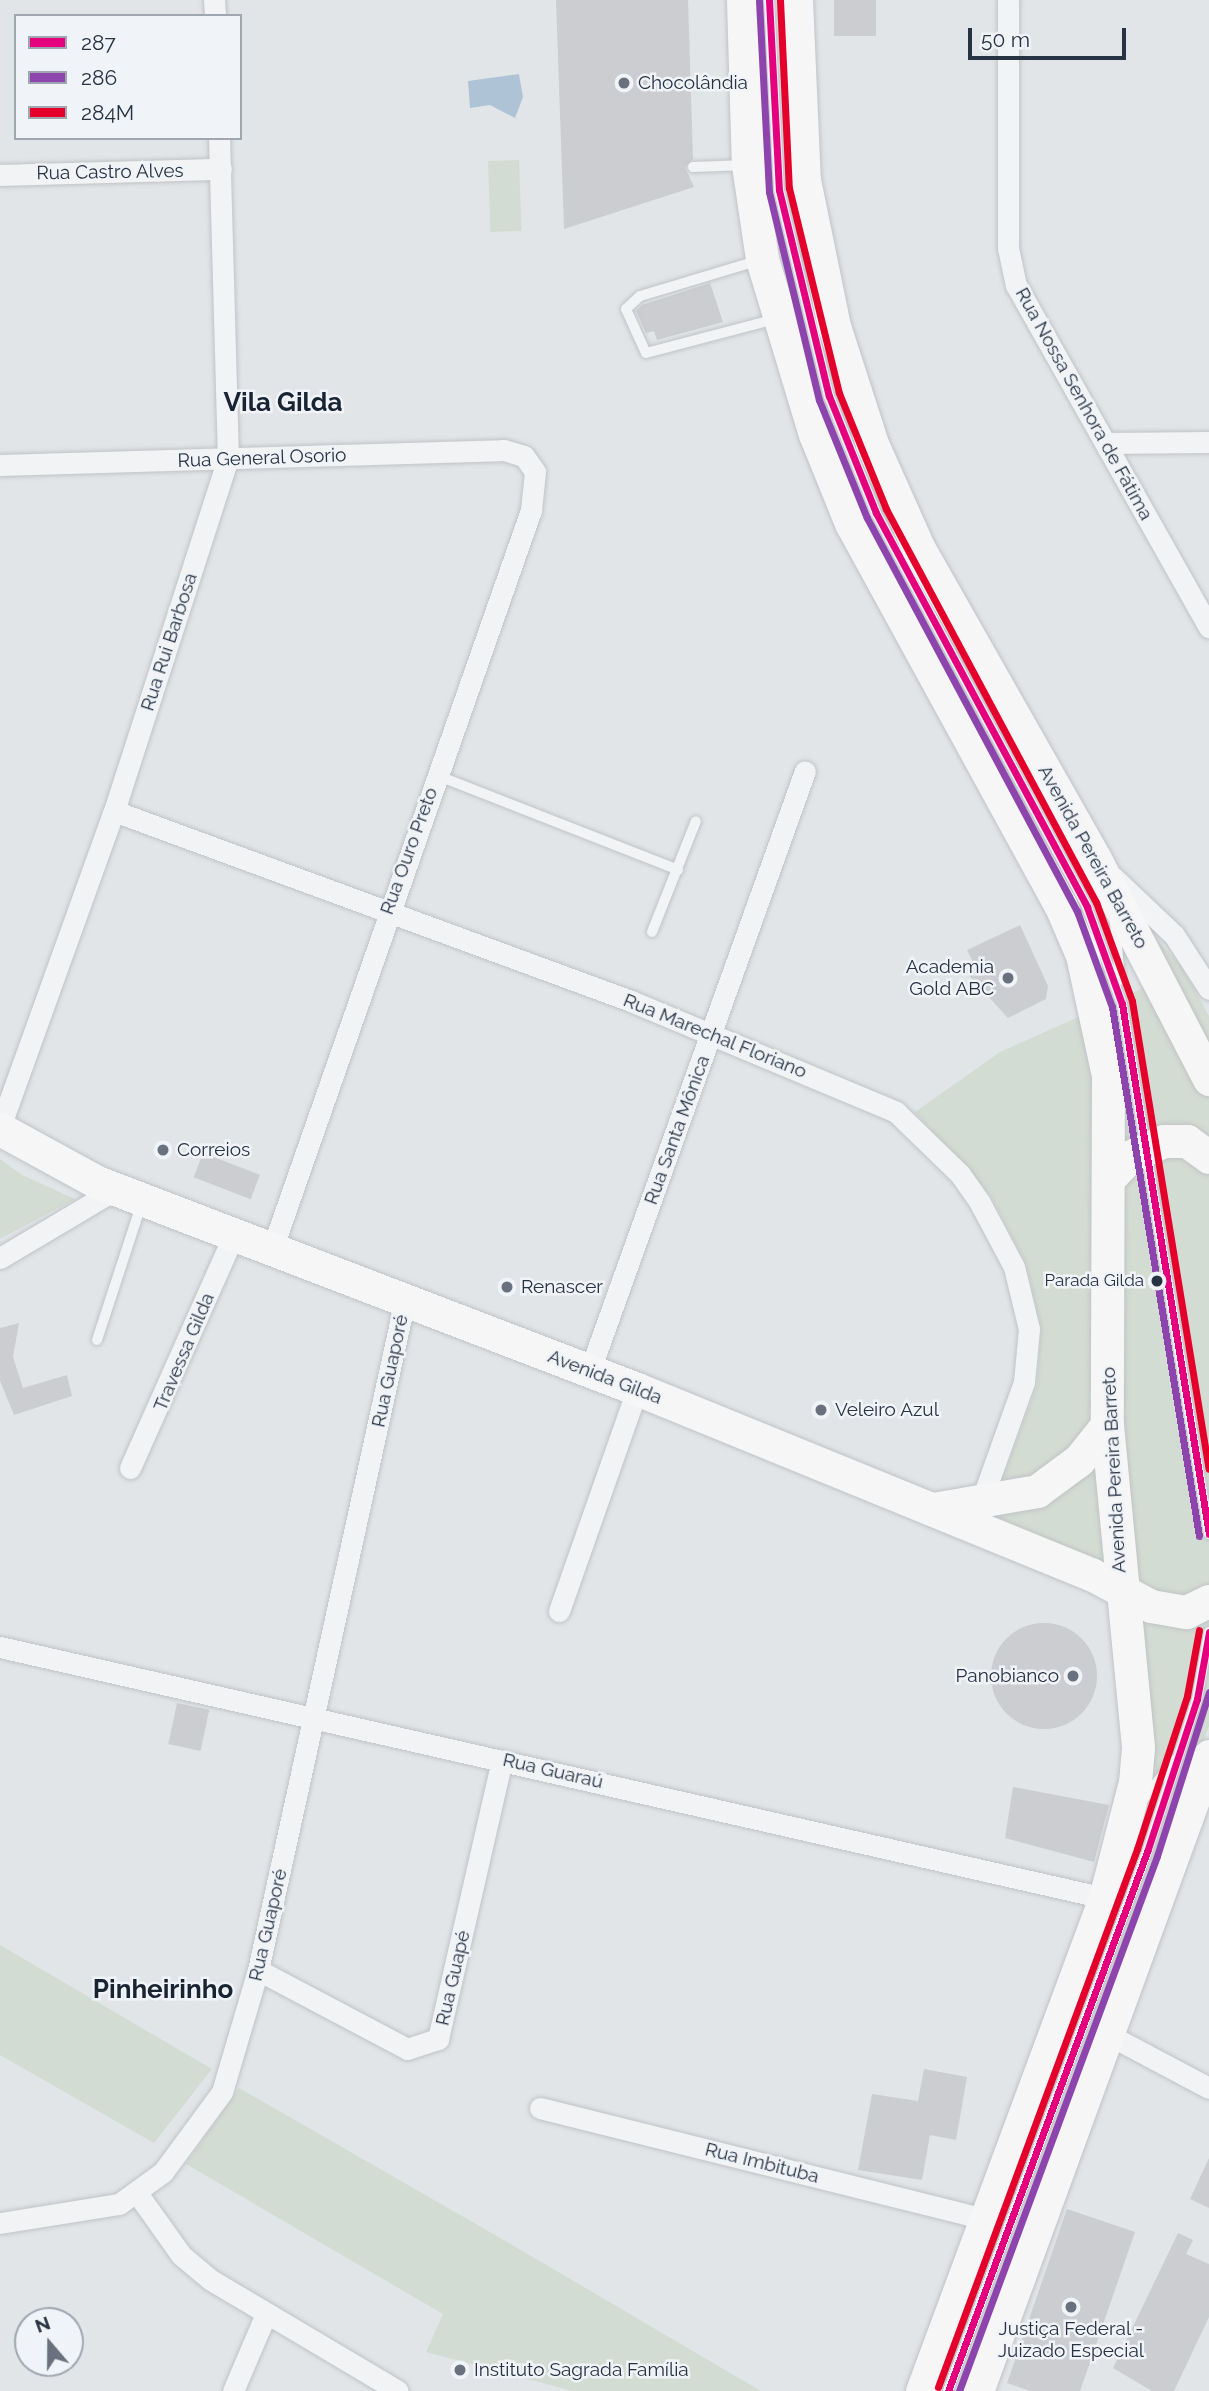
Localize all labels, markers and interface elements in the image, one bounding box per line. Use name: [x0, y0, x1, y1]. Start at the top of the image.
legend: [14, 14, 242, 140]
scale bar: [971, 14, 1128, 58]
text: 50 m: [981, 27, 1030, 52]
text: 287: [81, 30, 116, 55]
text: 286: [81, 65, 117, 90]
place label: Chocolândia: [638, 72, 748, 94]
marker: Chocolândia: [616, 75, 632, 91]
text: 284M: [81, 100, 134, 125]
street label: Rua Castro Alves: [36, 159, 184, 185]
street label: Rua Nossa Senhora de Fátima: [1010, 284, 1158, 524]
district label: Vila Gilda: [223, 387, 343, 419]
street label: Rua General Osorio: [177, 444, 347, 472]
street label: Rua Rui Barbosa: [136, 570, 202, 714]
street label: Avenida Pereira Barreto: [1033, 761, 1153, 953]
street label: Rua Ouro Preto: [375, 784, 443, 918]
place label: Academia Gold ABC: [906, 956, 994, 1000]
marker: Academia Gold ABC: [1000, 970, 1016, 986]
street label: Rua Marechal Floriano: [620, 989, 810, 1083]
street label: Rua Santa Mônica: [639, 1052, 715, 1208]
place label: Correios: [177, 1139, 250, 1161]
marker: Correios: [155, 1142, 171, 1158]
place label: Parada Gilda: [1045, 1271, 1144, 1291]
marker: Parada Gilda: [1150, 1274, 1164, 1288]
place label: Renascer: [521, 1276, 603, 1298]
marker: Renascer: [499, 1279, 515, 1295]
street label: Travessa Gilda: [149, 1289, 219, 1415]
street label: Rua Guaporé: [367, 1313, 413, 1429]
street label: Avenida Gilda: [545, 1345, 665, 1409]
street label: Avenida Pereira Barreto: [1097, 1366, 1131, 1574]
place label: Veleiro Azul: [835, 1399, 939, 1421]
marker: Veleiro Azul: [813, 1402, 829, 1418]
place label: Panobianco: [956, 1665, 1059, 1687]
marker: Panobianco: [1065, 1668, 1081, 1684]
street label: Rua Guaraú: [501, 1748, 605, 1794]
street label: Rua Guaporé: [244, 1867, 292, 1983]
street label: Rua Guapé: [431, 1928, 475, 2028]
district label: Pinheirinho: [93, 1974, 233, 2006]
street label: Rua Imbituba: [703, 2138, 821, 2188]
marker: Justiça Federal - Juizado Especial: [1063, 2299, 1079, 2315]
north arrow: [14, 2307, 84, 2377]
text: N: [32, 2311, 53, 2337]
place label: Justiça Federal - Juizado Especial: [998, 2318, 1144, 2362]
place label: Instituto Sagrada Família: [474, 2359, 689, 2381]
marker: Instituto Sagrada Família: [452, 2362, 468, 2378]

